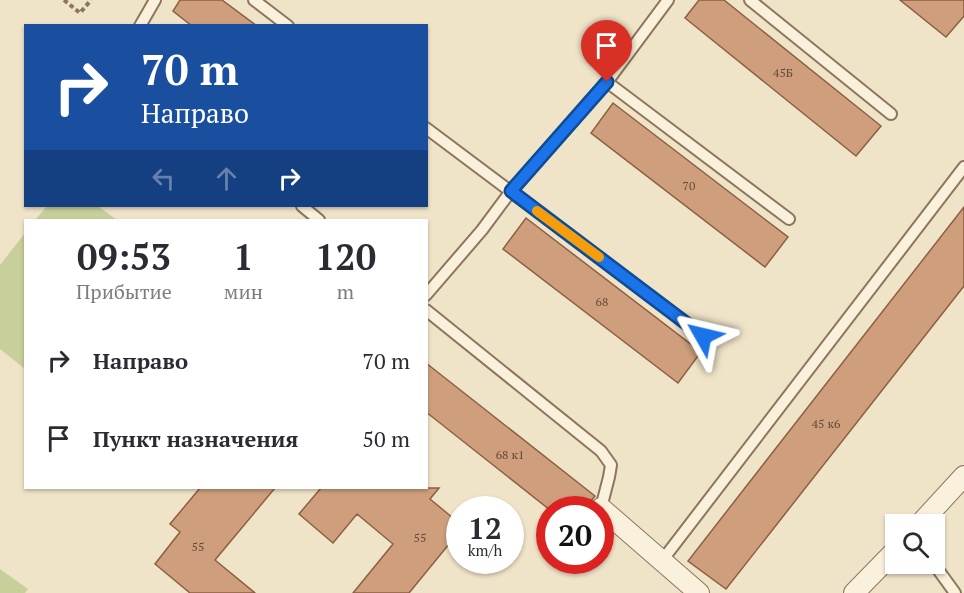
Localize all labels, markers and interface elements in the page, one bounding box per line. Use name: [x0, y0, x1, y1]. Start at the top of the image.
pin: [581, 20, 632, 82]
icon: arrive: [590, 29, 623, 62]
text: 70 m: [141, 41, 239, 97]
icon: right: [42, 48, 120, 126]
house number: 45Б: [773, 65, 793, 80]
text: Направо: [141, 95, 249, 131]
icon: left: [147, 162, 180, 195]
icon: ahead: [210, 162, 243, 195]
icon: right: [273, 162, 306, 195]
house number: 70: [683, 178, 695, 193]
text: 09:53: [77, 233, 171, 280]
text: 1: [233, 233, 254, 280]
text: 120: [315, 233, 376, 280]
text: Прибытие: [76, 278, 172, 305]
text: мин: [224, 278, 263, 305]
text: m: [337, 278, 354, 305]
house number: 68: [596, 294, 608, 309]
position arrow: [671, 304, 735, 368]
icon: right: [42, 344, 75, 377]
text: Направо: [93, 346, 188, 375]
text: 70 m: [362, 346, 410, 375]
house number: 45 к6: [812, 416, 841, 431]
icon: arrive: [42, 422, 75, 455]
text: Пункт назначения: [93, 424, 298, 453]
text: 50 m: [362, 424, 410, 453]
house number: 68 к1: [496, 447, 524, 462]
speed limit sign: 20: [536, 496, 614, 574]
text: 12: [468, 508, 502, 548]
map controls: [885, 514, 945, 574]
button: search: [885, 514, 945, 574]
house number: 55: [414, 530, 426, 545]
house number: 55: [192, 539, 204, 554]
text: km/h: [468, 540, 502, 560]

